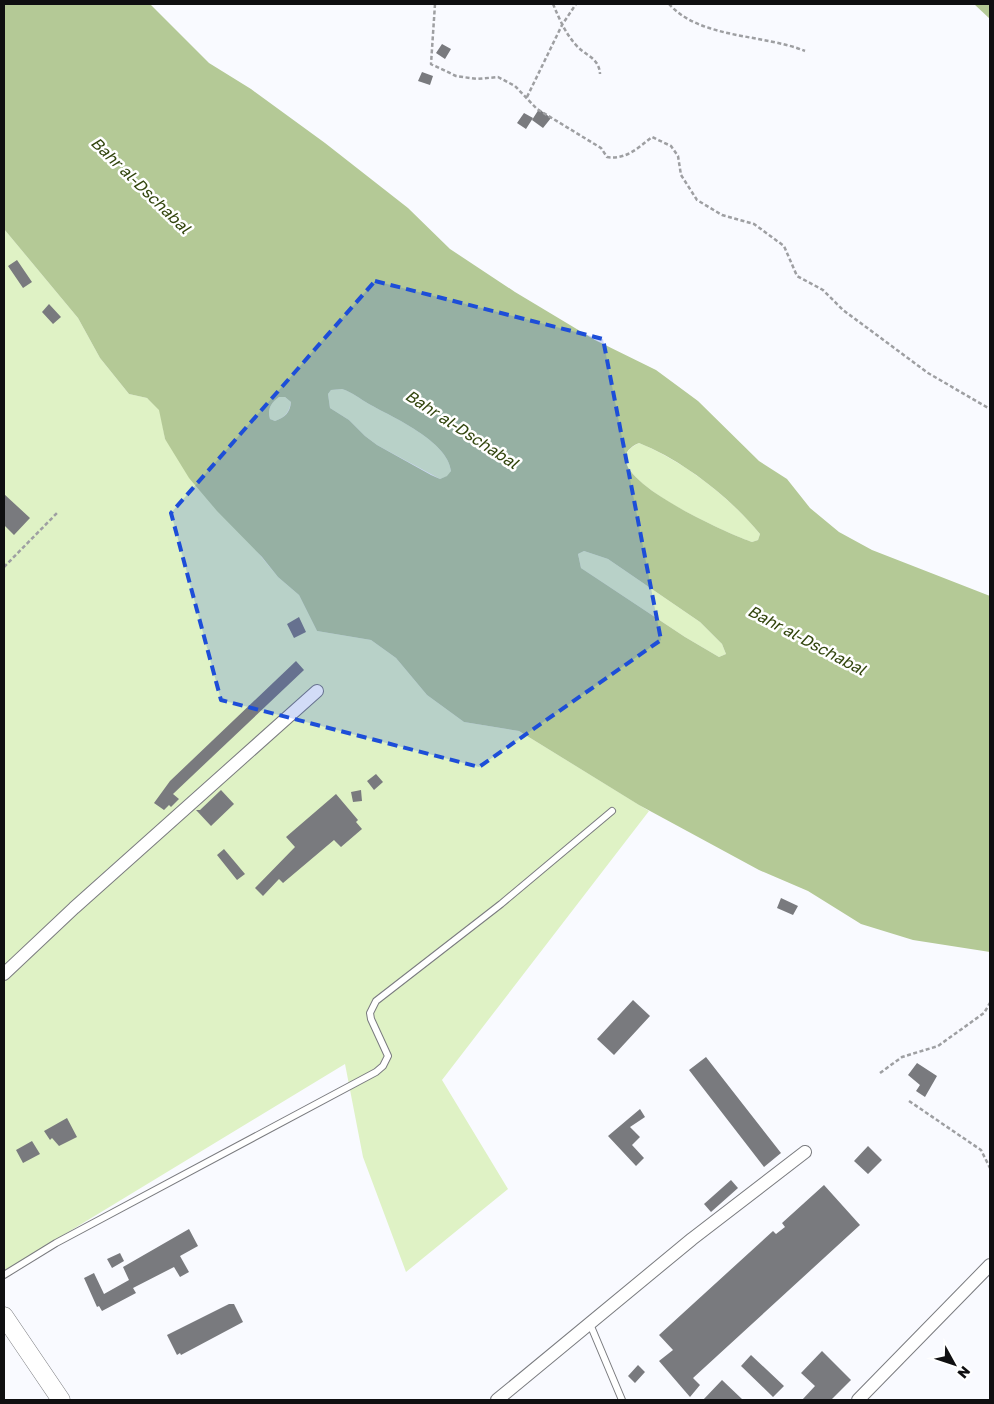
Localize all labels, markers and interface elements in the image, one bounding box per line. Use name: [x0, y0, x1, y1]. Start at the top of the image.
water label: Bahr al-Dschabal: [87, 132, 196, 238]
water label: Bahr al-Dschabal: [402, 385, 523, 473]
water label: Bahr al-Dschabal: [745, 600, 870, 680]
north arrow: [929, 1339, 979, 1389]
text: N: [954, 1363, 974, 1382]

